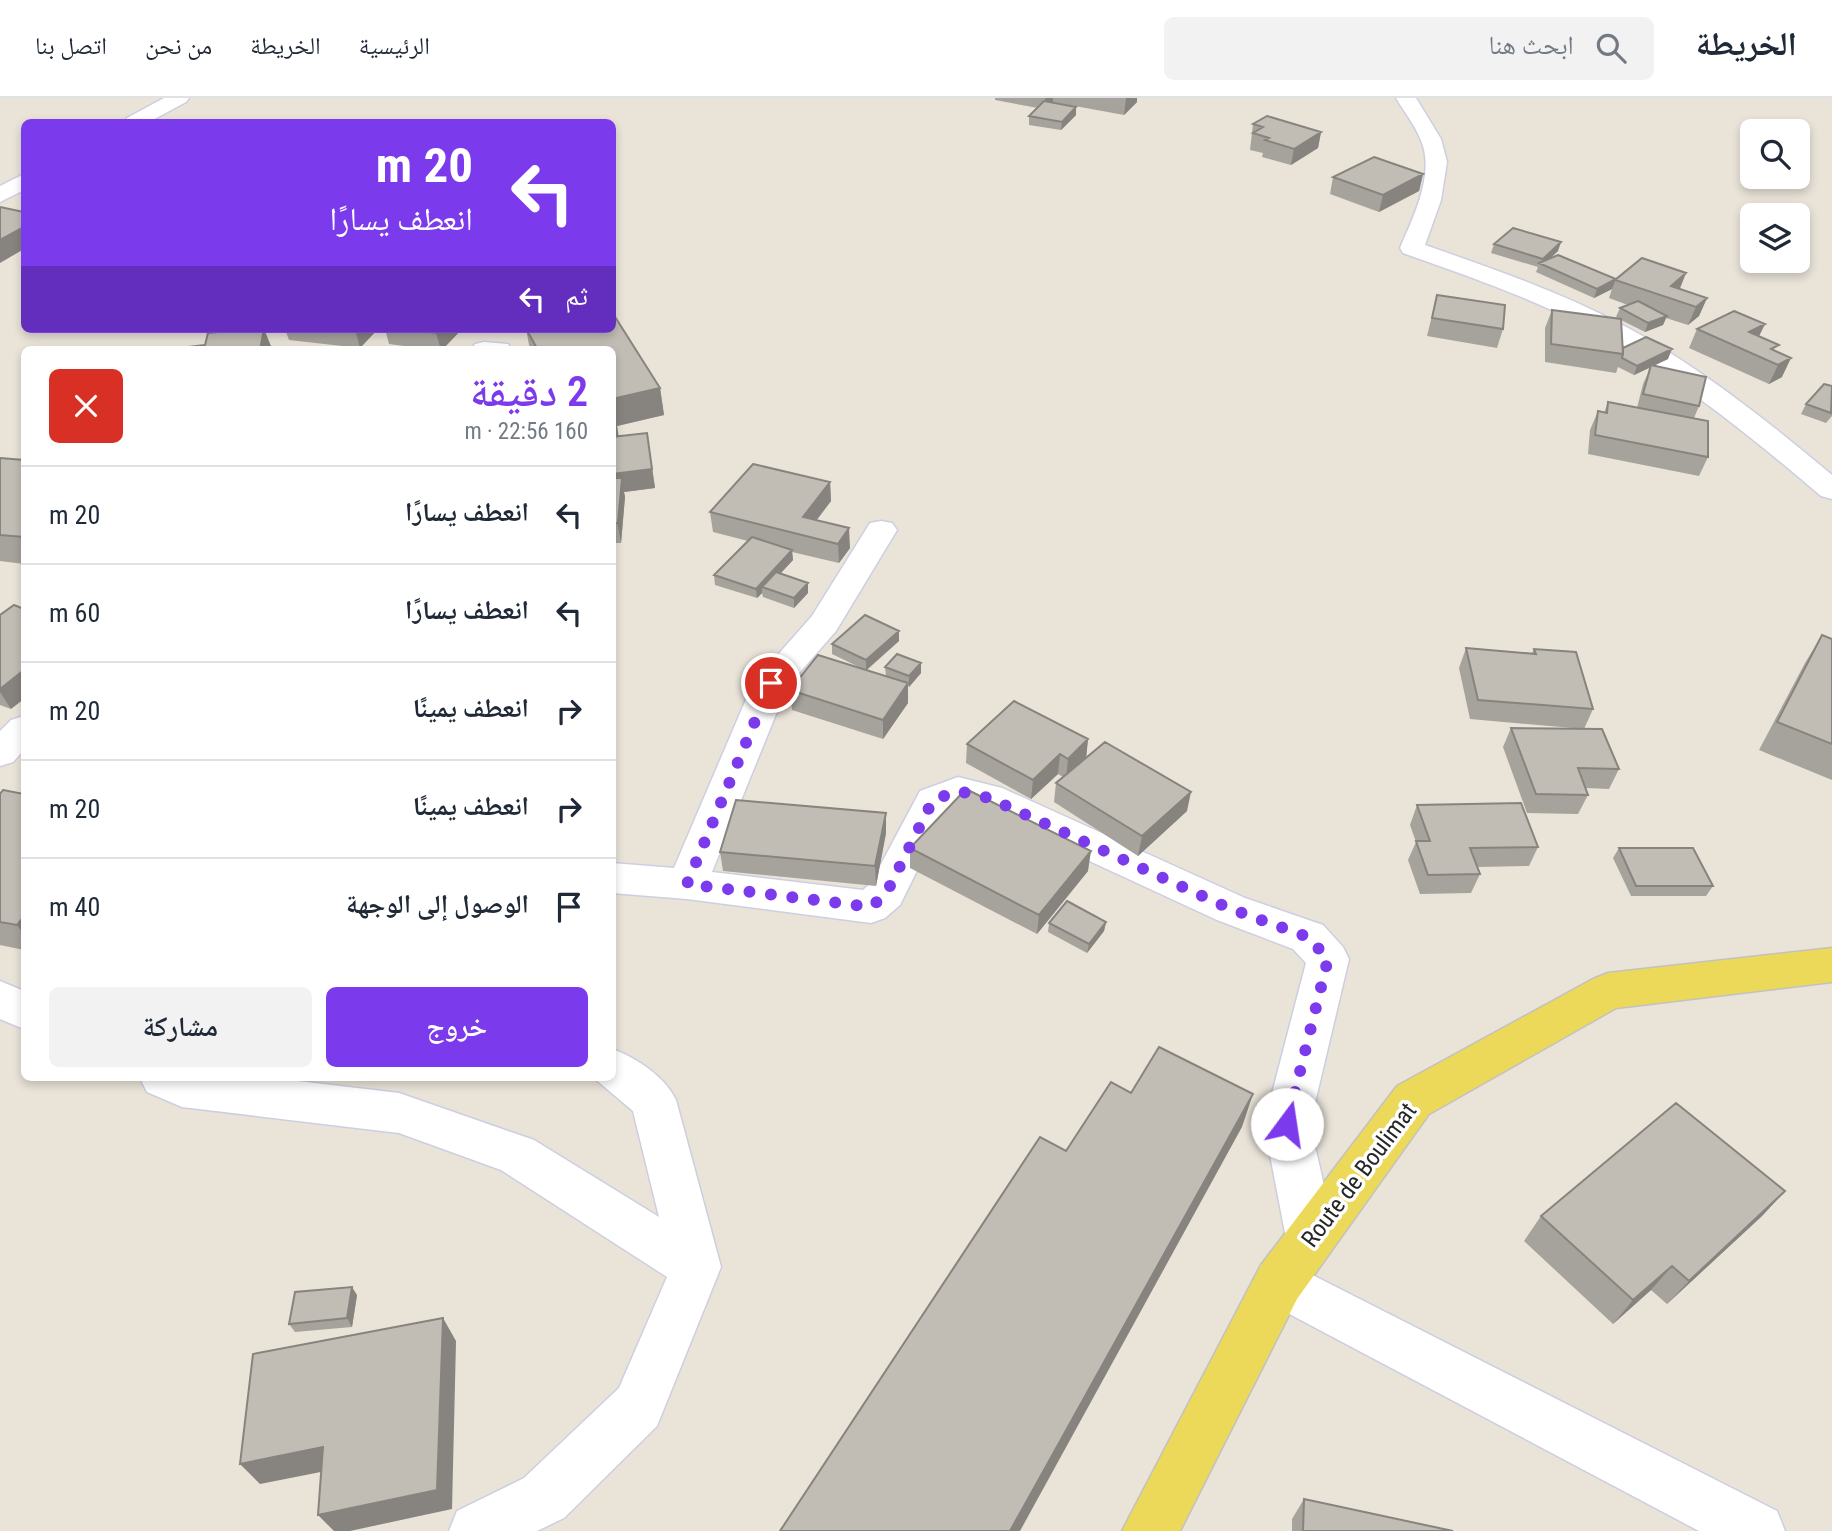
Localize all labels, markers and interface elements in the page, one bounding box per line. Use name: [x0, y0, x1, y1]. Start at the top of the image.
search box: [1164, 17, 1654, 80]
text: الخريطة: [1696, 24, 1797, 63]
icon: search: [1592, 29, 1630, 67]
text: ابحث هنا: [1489, 30, 1574, 60]
text: اتصل بنا: [35, 32, 107, 60]
text: من نحن: [145, 32, 212, 60]
text: الخريطة: [250, 32, 321, 60]
text: الرئيسية: [359, 32, 430, 60]
map controls: [1740, 119, 1810, 273]
button: search: [1740, 119, 1810, 189]
text: 20 m: [376, 137, 473, 194]
icon: left: [497, 147, 588, 238]
text: انعطف يسارًا: [329, 200, 473, 238]
button: layers: [1740, 203, 1810, 273]
icon: left: [513, 280, 551, 318]
text: ثم: [565, 281, 588, 311]
text: 2 دقيقة: [470, 367, 588, 416]
button: close: [49, 369, 123, 443]
text: 160 m · 22:56: [464, 418, 588, 445]
icon: left: [550, 496, 588, 534]
text: انعطف يسارًا: [405, 497, 529, 527]
text: 20 m: [49, 500, 100, 530]
icon: left: [550, 594, 588, 632]
text: انعطف يسارًا: [405, 595, 529, 625]
text: 60 m: [49, 598, 100, 628]
pin: [741, 653, 801, 713]
icon: arrive: [752, 664, 790, 702]
icon: right: [550, 692, 588, 730]
text: انعطف يمينًا: [413, 693, 529, 723]
text: 20 m: [49, 696, 100, 726]
icon: right: [550, 790, 588, 828]
text: انعطف يمينًا: [413, 791, 529, 821]
text: 20 m: [49, 794, 100, 824]
icon: arrive: [550, 888, 588, 926]
text: الوصول إلى الوجهة: [346, 889, 529, 919]
text: 40 m: [49, 892, 100, 922]
button: مشاركة: [49, 987, 312, 1067]
button: خروج: [326, 987, 588, 1067]
position arrow: [1250, 1087, 1324, 1161]
street label: Route de Boulimat: [1296, 1097, 1422, 1253]

